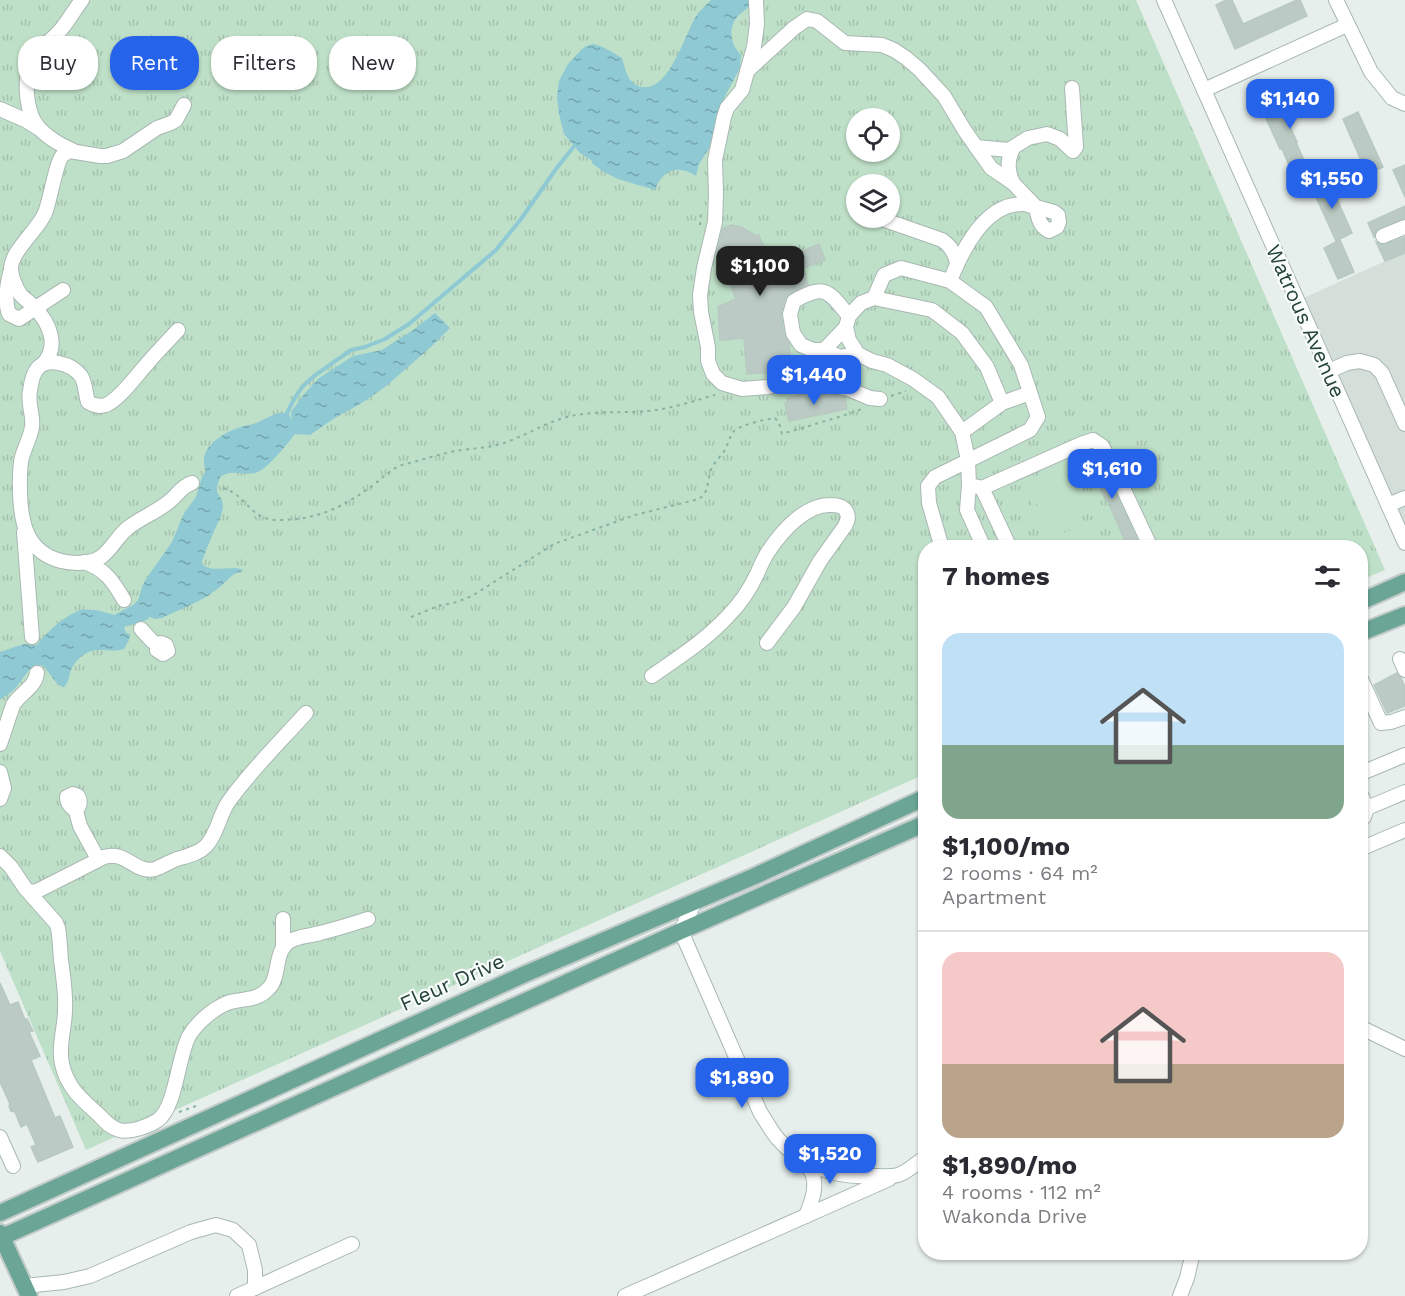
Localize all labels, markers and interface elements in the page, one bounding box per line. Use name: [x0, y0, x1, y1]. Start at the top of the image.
chip: Buy: [18, 36, 98, 90]
chip: Rent: [110, 36, 199, 90]
chip: Filters: [211, 36, 317, 90]
chip: New: [329, 36, 416, 90]
pin: $1,140: [1241, 79, 1339, 130]
text: $1,140: [1260, 86, 1320, 110]
map controls: [846, 108, 900, 228]
button: locate: [846, 108, 900, 162]
pin: $1,550: [1283, 159, 1381, 210]
text: $1,550: [1300, 166, 1364, 190]
button: layers: [846, 174, 900, 228]
street label: Watrous Avenue: [1261, 241, 1351, 401]
pin: $1,100: [711, 246, 809, 297]
text: $1,100: [730, 253, 790, 277]
pin: $1,440: [765, 355, 863, 406]
text: $1,440: [781, 362, 847, 386]
pin: $1,610: [1063, 449, 1161, 500]
text: $1,610: [1082, 456, 1142, 480]
icon: filters: [1311, 560, 1344, 593]
text: 7 homes: [942, 561, 1050, 591]
icon: home: [1089, 672, 1197, 780]
text: $1,100/mo: [942, 831, 1070, 861]
text: 2 rooms · 64 m²: [942, 861, 1098, 885]
text: Apartment: [942, 885, 1046, 909]
street label: Fleur Drive: [396, 948, 508, 1016]
icon: home: [1089, 991, 1197, 1099]
pin: $1,890: [693, 1058, 791, 1109]
text: $1,890: [710, 1065, 774, 1089]
pin: $1,520: [781, 1134, 879, 1185]
text: $1,520: [798, 1141, 862, 1165]
text: $1,890/mo: [942, 1150, 1077, 1180]
text: 4 rooms · 112 m²: [942, 1180, 1101, 1204]
text: Wakonda Drive: [942, 1204, 1087, 1228]

